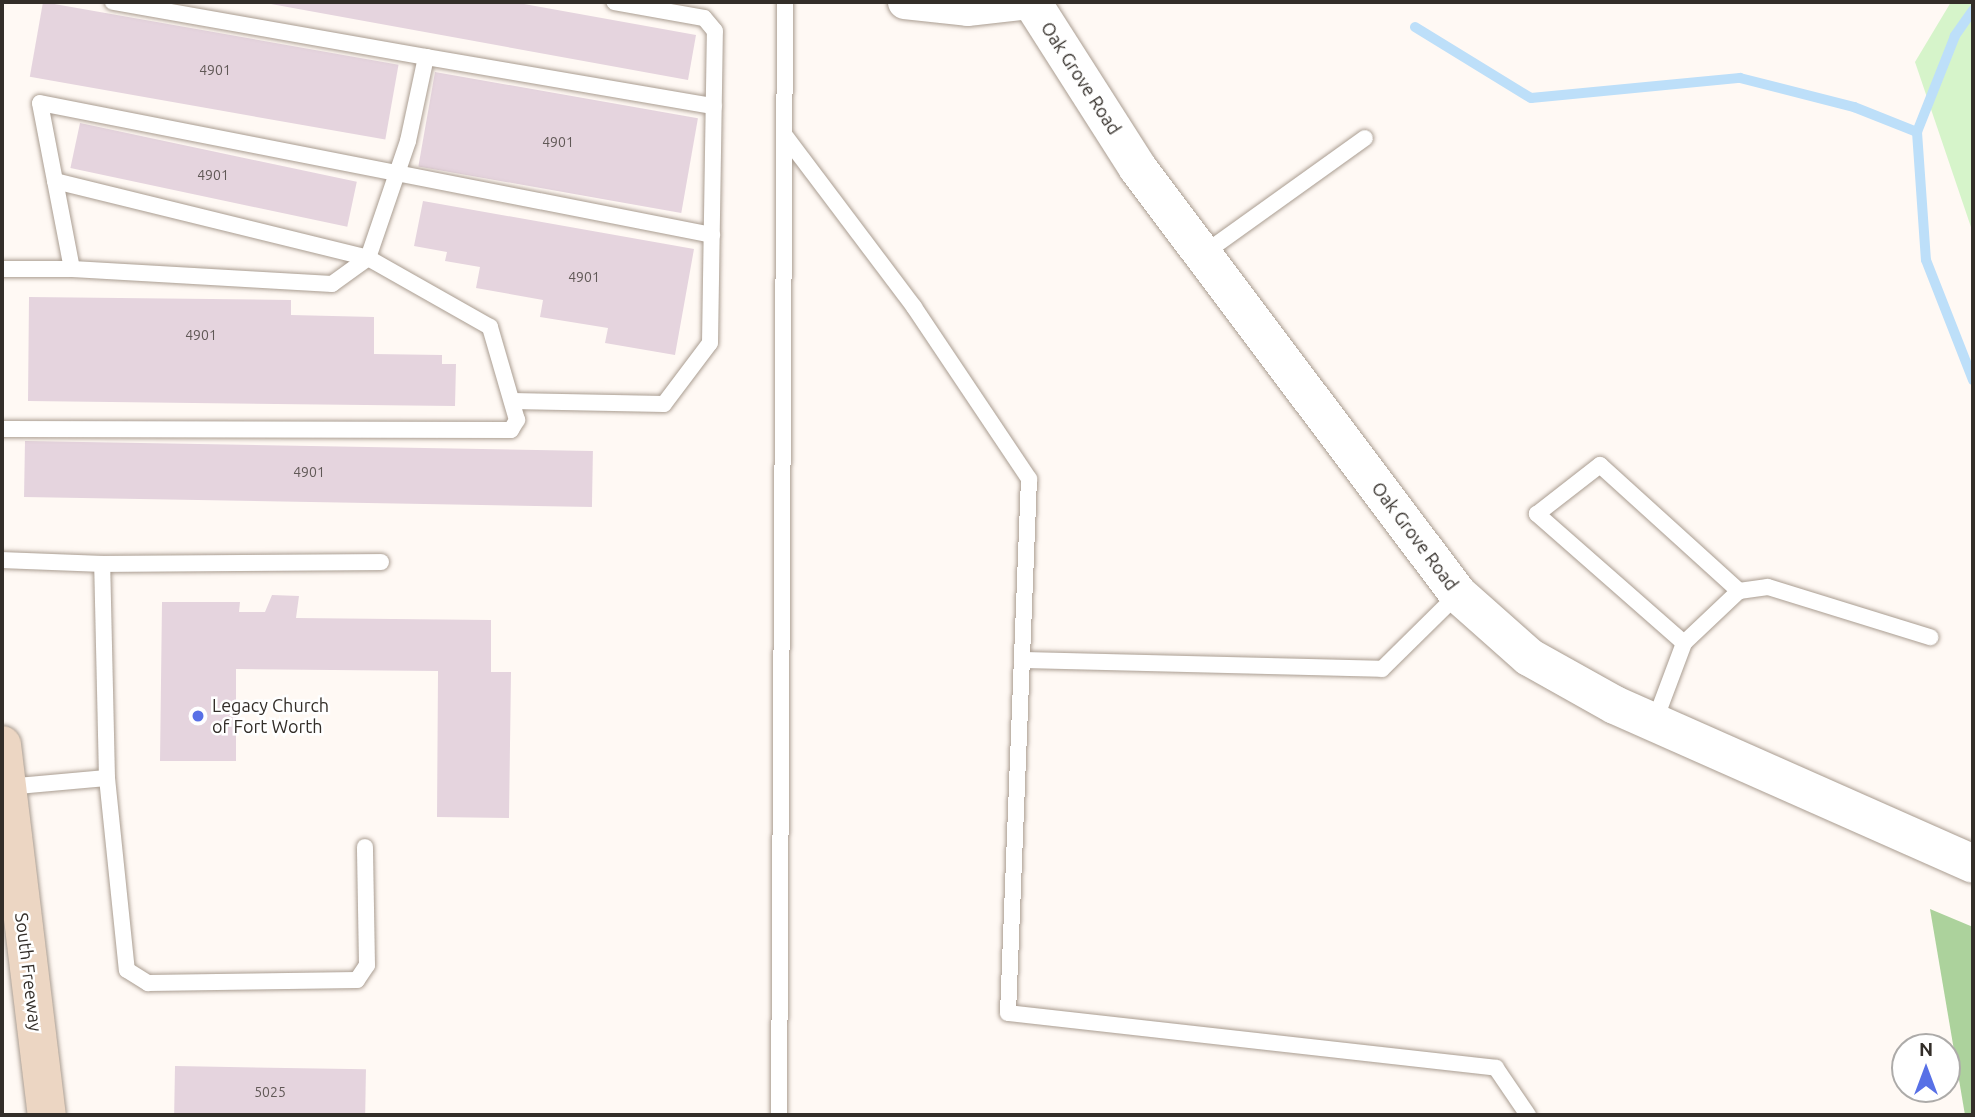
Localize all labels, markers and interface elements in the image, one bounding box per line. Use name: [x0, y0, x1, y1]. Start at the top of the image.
street label: Oak Grove Road: [1037, 18, 1125, 138]
house number: 4901: [199, 62, 231, 78]
house number: 4901: [542, 134, 574, 150]
house number: 4901: [197, 167, 229, 183]
house number: 4901: [568, 269, 600, 285]
house number: 4901: [185, 327, 217, 343]
house number: 4901: [293, 464, 325, 480]
street label: Oak Grove Road: [1367, 478, 1463, 594]
place label: Legacy Church of Fort Worth: [212, 695, 329, 738]
marker: Legacy Church of Fort Worth: [190, 708, 206, 724]
street label: South Freeway: [11, 911, 47, 1033]
north arrow: [1891, 1033, 1961, 1103]
text: N: [1919, 1038, 1933, 1060]
house number: 5025: [254, 1084, 286, 1100]

